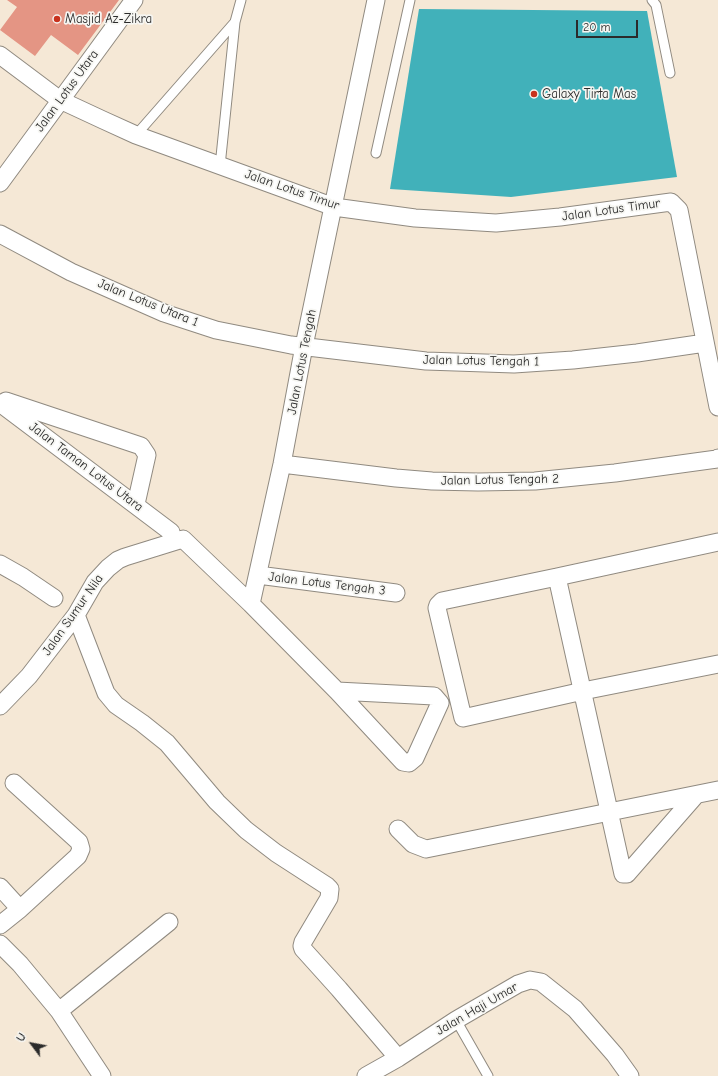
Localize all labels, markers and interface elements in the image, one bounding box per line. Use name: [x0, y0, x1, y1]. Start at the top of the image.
place label: Masjid Az-Zikra: [65, 11, 152, 27]
scale bar: [578, 12, 640, 38]
marker: Masjid Az-Zikra: [52, 14, 62, 24]
text: 20 m: [583, 20, 611, 34]
street label: Jalan Lotus Utara: [32, 47, 102, 135]
place label: Galaxy Tirta Mas: [542, 86, 636, 102]
marker: Galaxy Tirta Mas: [529, 89, 539, 99]
street label: Jalan Lotus Timur: [243, 166, 341, 214]
street label: Jalan Lotus Timur: [561, 195, 661, 225]
street label: Jalan Lotus Utara 1: [95, 276, 201, 330]
street label: Jalan Lotus Tengah: [284, 308, 320, 416]
street label: Jalan Lotus Tengah 1: [423, 352, 539, 370]
street label: Jalan Taman Lotus Utara: [26, 419, 146, 515]
street label: Jalan Lotus Tengah 2: [441, 471, 559, 489]
street label: Jalan Lotus Tengah 3: [268, 569, 386, 599]
street label: Jalan Sumur Nila: [39, 571, 107, 659]
street label: Jalan Haji Umar: [433, 979, 521, 1039]
north arrow: [12, 1024, 52, 1064]
text: U: [14, 1031, 29, 1044]

